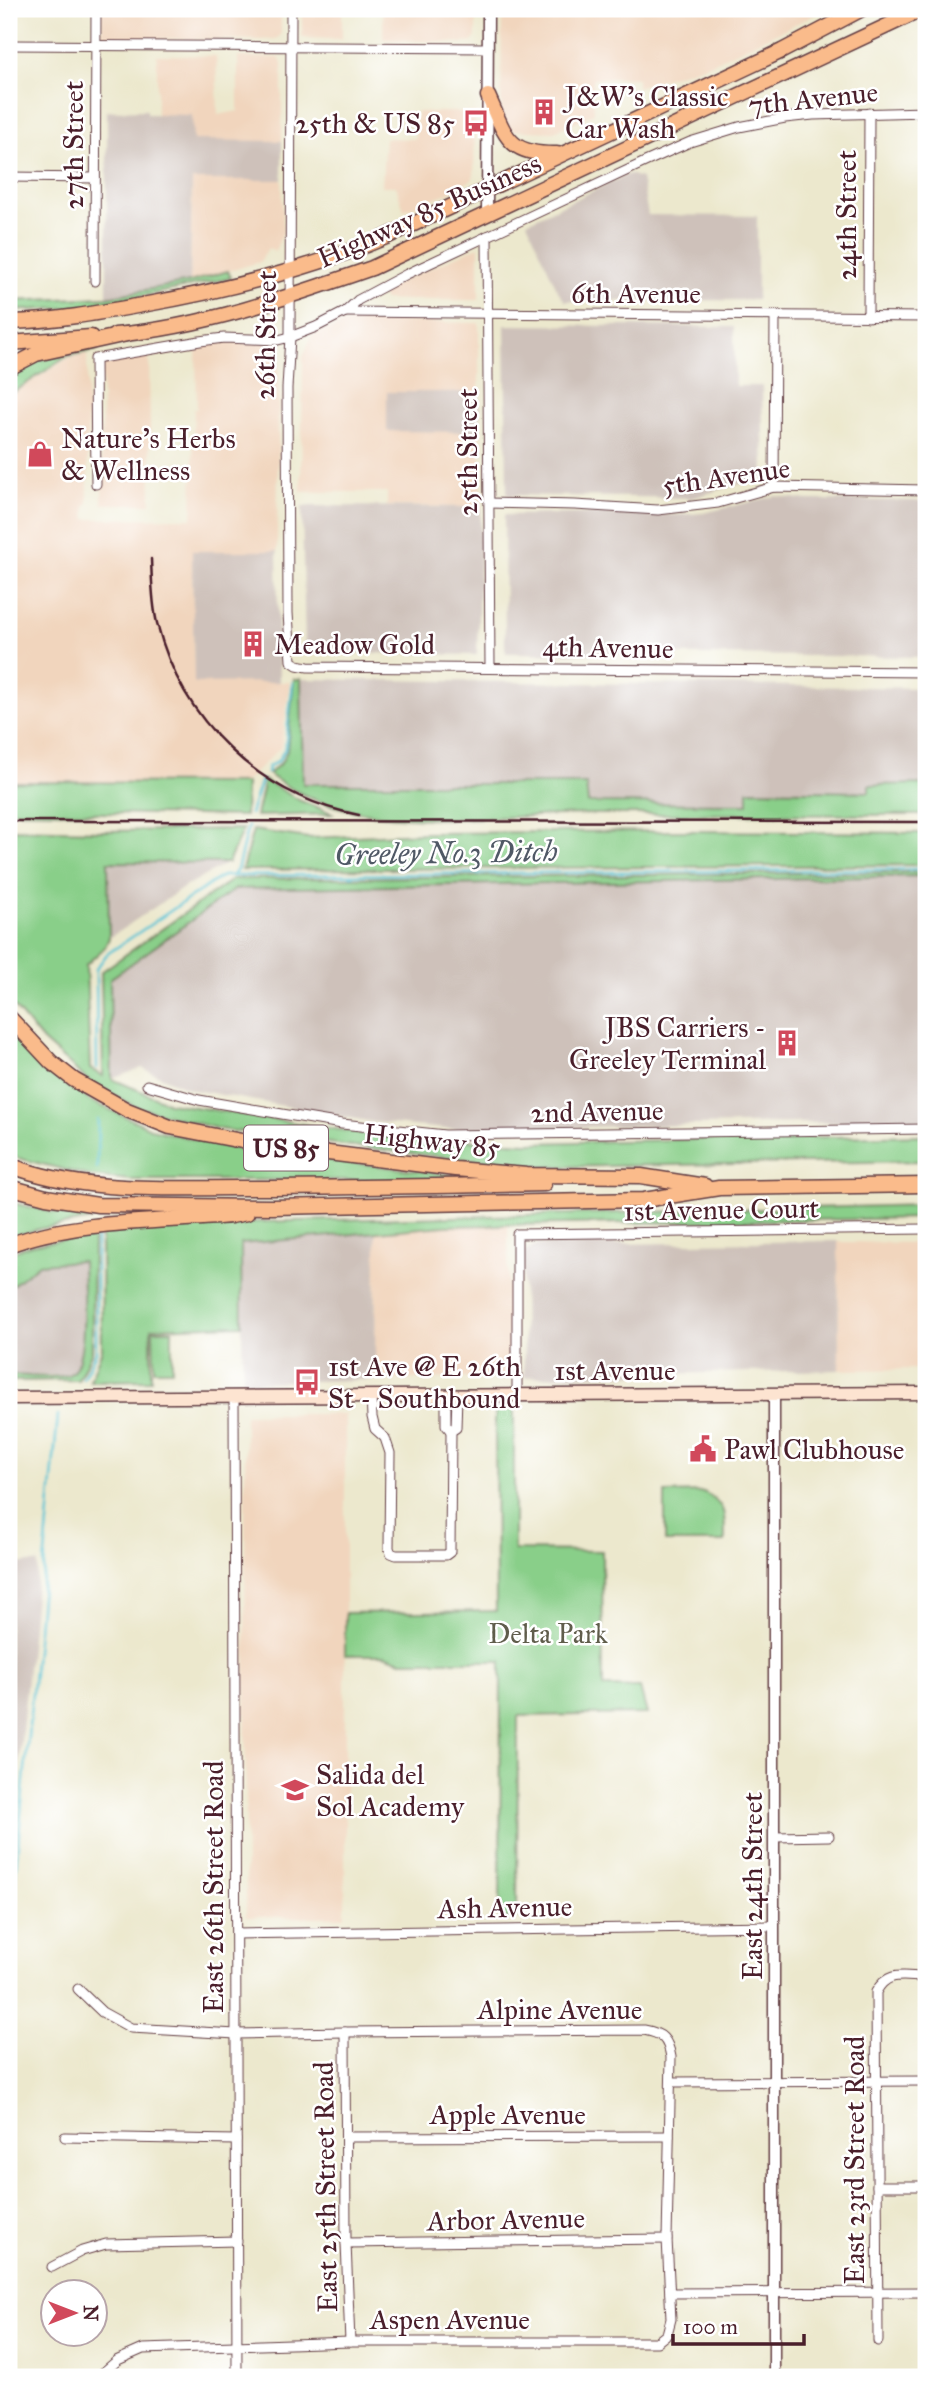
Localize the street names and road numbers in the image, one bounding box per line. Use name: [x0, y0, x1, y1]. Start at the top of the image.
street label: 7th Avenue: [746, 74, 880, 123]
street label: 27th Street: [56, 80, 91, 210]
street label: Highway 85 Business: [312, 145, 547, 276]
street label: 24th Street: [829, 150, 864, 280]
street label: 26th Street: [247, 270, 284, 400]
street label: 6th Avenue: [571, 276, 701, 311]
street label: 25th Street: [450, 388, 485, 516]
street label: 5th Avenue: [660, 450, 792, 503]
street label: 4th Avenue: [542, 629, 674, 666]
street label: 2nd Avenue: [530, 1093, 664, 1130]
street label: Highway 85: [362, 1116, 502, 1165]
road number: US 85: [244, 1126, 328, 1170]
street label: 1st Avenue Court: [623, 1190, 819, 1229]
street label: 1st Avenue: [554, 1353, 676, 1388]
street label: East 26th Street Road: [196, 1761, 231, 2013]
street label: East 24th Street: [735, 1792, 770, 1980]
street label: Ash Avenue: [436, 1889, 573, 1926]
street label: Alpine Avenue: [476, 1992, 643, 2027]
street label: East 23rd Street Road: [837, 2036, 872, 2284]
street label: East 25th Street Road: [306, 2061, 345, 2313]
street label: Apple Avenue: [429, 2097, 586, 2132]
street label: Arbor Avenue: [426, 2201, 585, 2238]
street label: Aspen Avenue: [369, 2302, 530, 2337]

